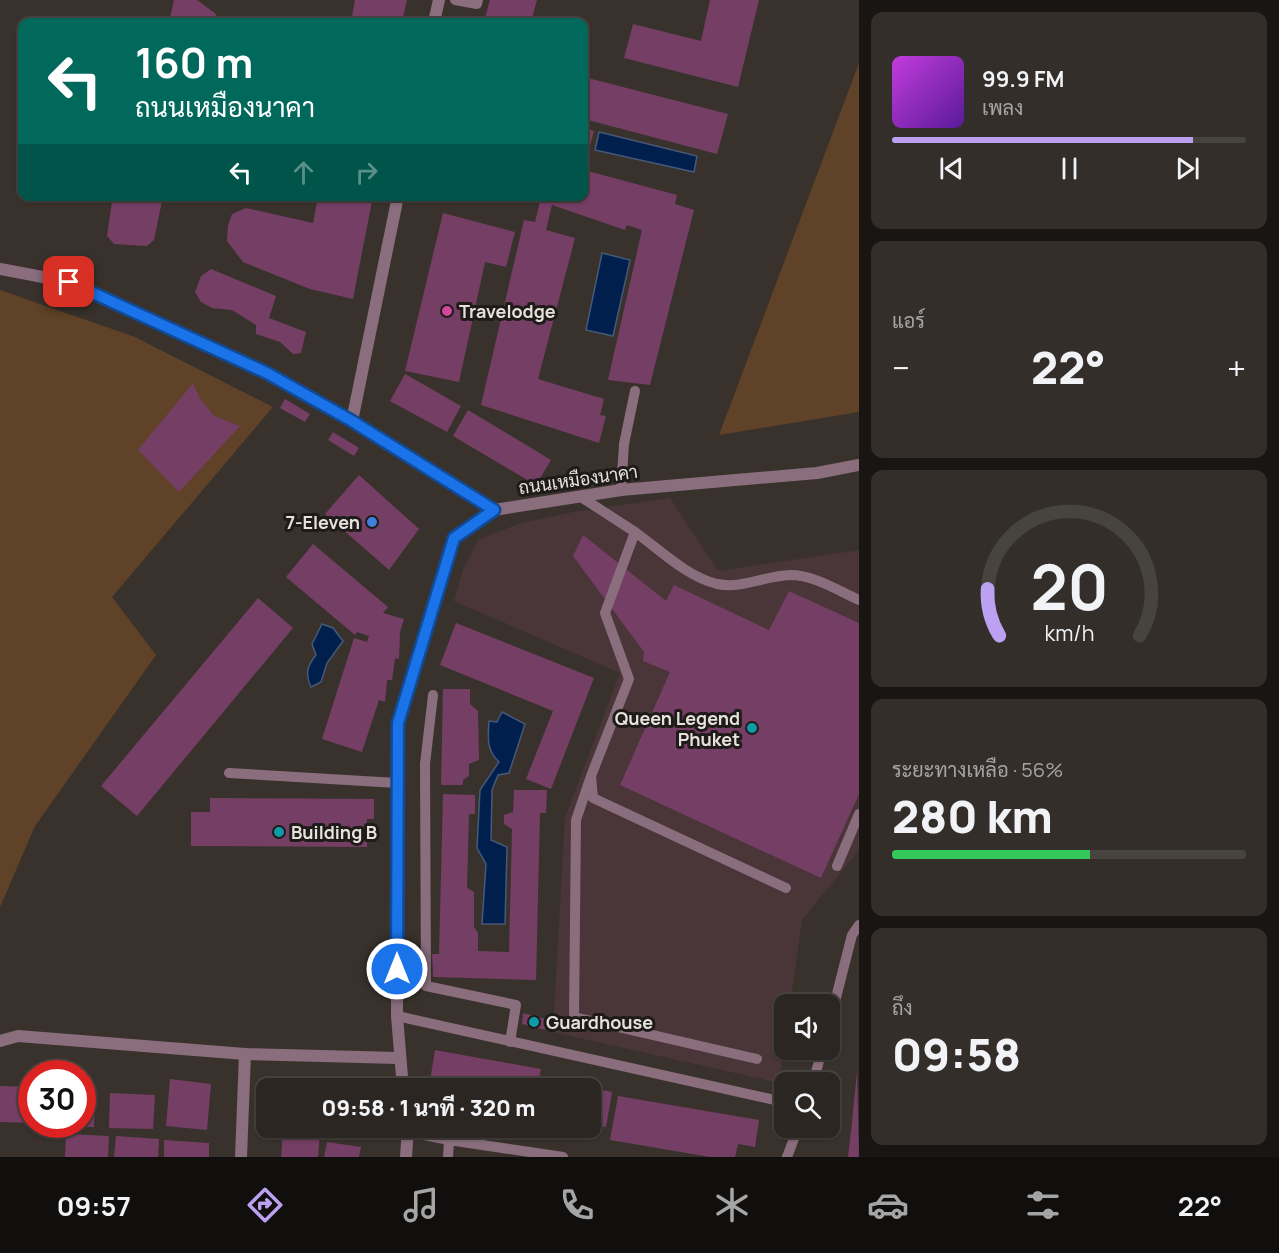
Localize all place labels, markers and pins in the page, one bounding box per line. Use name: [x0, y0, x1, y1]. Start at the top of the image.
pin: [43, 256, 94, 307]
place label: Travelodge: [459, 299, 556, 323]
marker: Travelodge: [440, 304, 454, 318]
place label: 7-Eleven: [285, 510, 360, 534]
marker: 7-Eleven: [365, 515, 379, 529]
place label: Queen Legend Phuket: [615, 706, 740, 751]
marker: Queen Legend Phuket: [745, 721, 759, 735]
place label: Building B: [291, 820, 377, 844]
marker: Building B: [272, 825, 286, 839]
place label: Guardhouse: [546, 1010, 653, 1034]
marker: Guardhouse: [527, 1015, 541, 1029]

